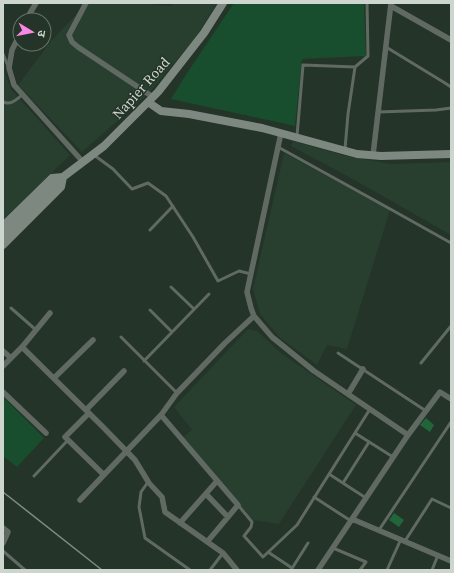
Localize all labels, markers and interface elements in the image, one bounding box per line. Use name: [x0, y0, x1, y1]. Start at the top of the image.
north arrow: [12, 12, 52, 52]
text: उ: [33, 29, 49, 39]
street label: Napier Road: [108, 53, 174, 123]

